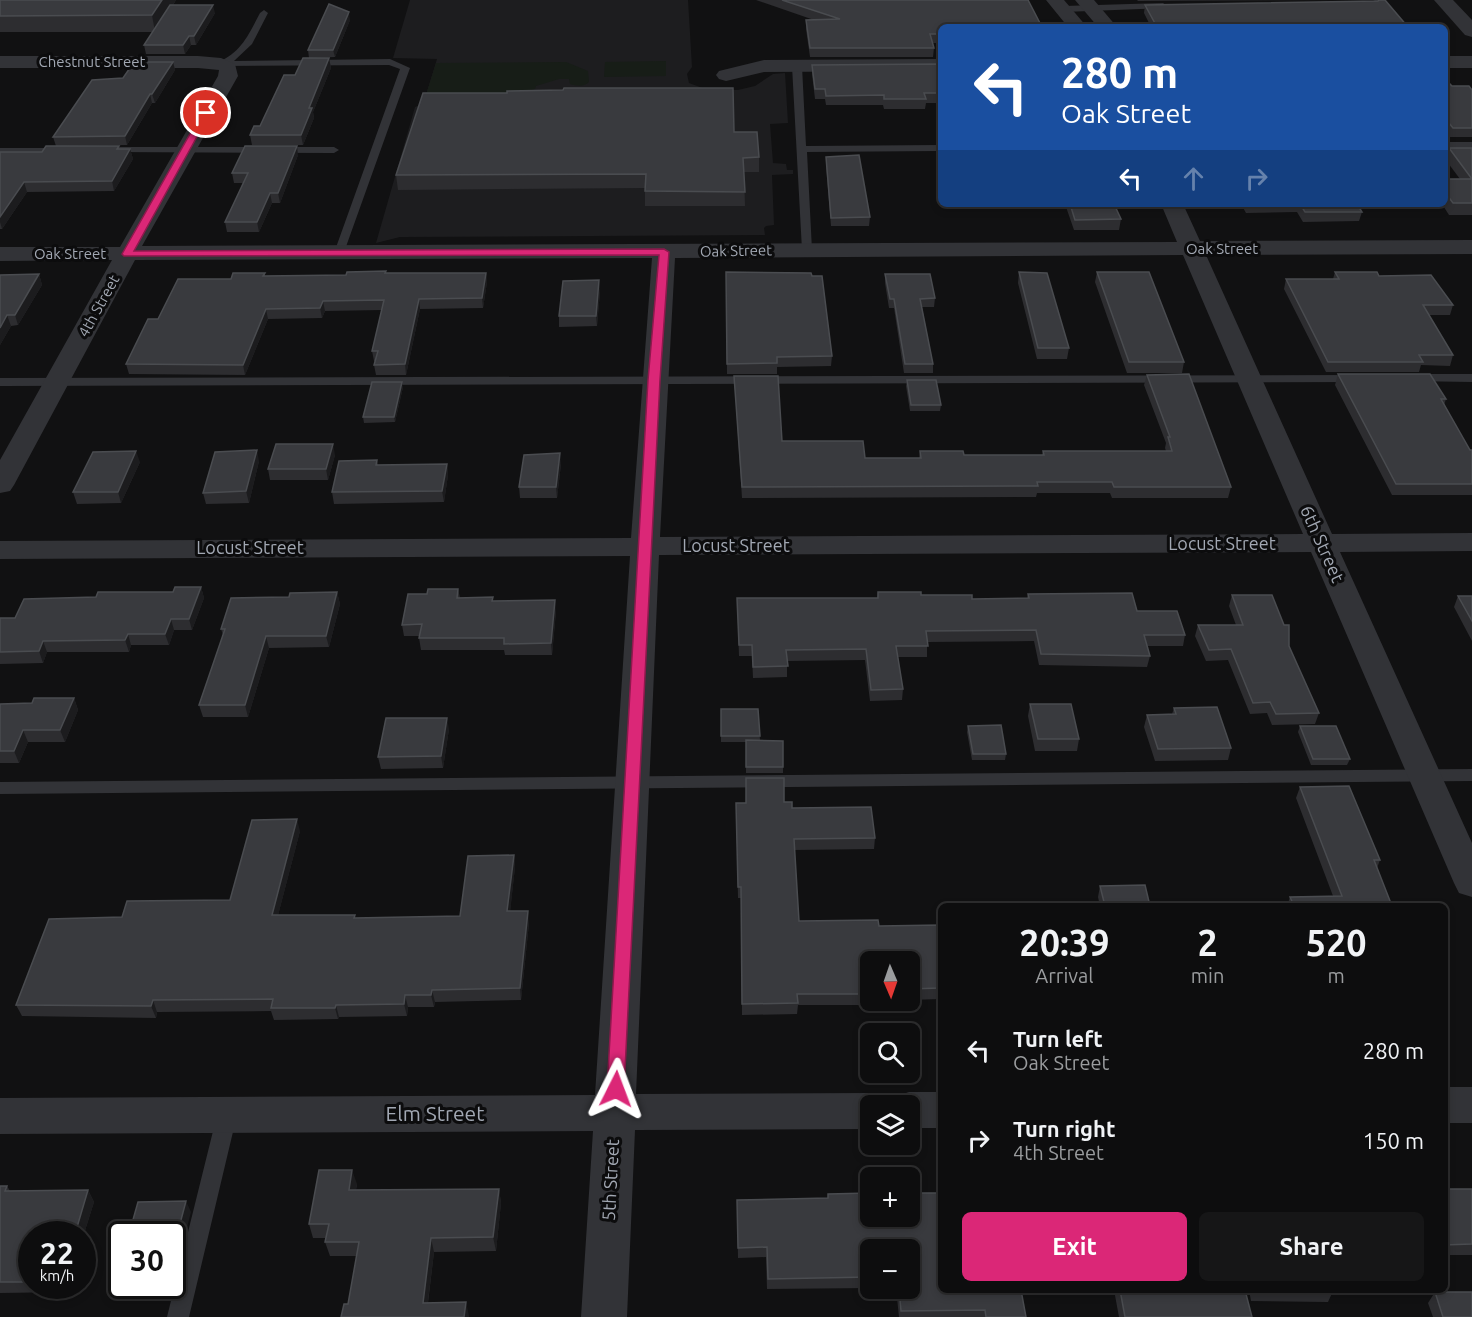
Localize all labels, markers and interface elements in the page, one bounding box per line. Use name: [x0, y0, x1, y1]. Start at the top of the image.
icon: left: [962, 48, 1040, 126]
text: 280 m: [1061, 49, 1178, 96]
street label: Chestnut Street: [39, 53, 145, 70]
pin: [180, 87, 231, 138]
icon: arrive: [189, 96, 222, 129]
text: Oak Street: [1061, 98, 1191, 128]
icon: left: [1114, 162, 1147, 195]
icon: ahead: [1177, 162, 1210, 195]
icon: right: [1240, 162, 1273, 195]
street label: Oak Street: [1186, 240, 1258, 257]
street label: Oak Street: [700, 241, 772, 260]
street label: Oak Street: [34, 245, 106, 262]
street label: 4th Street: [75, 272, 123, 340]
street label: 6th Street: [1297, 502, 1349, 585]
street label: Locust Street: [1168, 533, 1276, 553]
street label: Locust Street: [682, 535, 790, 555]
street label: Locust Street: [196, 537, 304, 557]
text: 20:39: [1019, 922, 1109, 963]
text: 2: [1197, 922, 1218, 963]
text: 520: [1306, 922, 1367, 963]
north arrow: [860, 951, 920, 1011]
map controls: [860, 951, 920, 1299]
text: Arrival: [1035, 964, 1094, 987]
text: min: [1191, 964, 1224, 987]
text: m: [1328, 964, 1345, 987]
button: search: [860, 1023, 920, 1083]
text: Turn left: [1013, 1026, 1103, 1051]
icon: left: [962, 1034, 995, 1067]
text: 280 m: [1363, 1038, 1424, 1063]
text: Oak Street: [1013, 1051, 1109, 1074]
position arrow: [584, 1057, 648, 1121]
button: layers: [860, 1095, 920, 1155]
street label: Elm Street: [386, 1101, 484, 1125]
text: Turn right: [1013, 1116, 1115, 1141]
icon: right: [962, 1124, 995, 1157]
text: 150 m: [1363, 1128, 1424, 1153]
street label: 5th Street: [598, 1139, 622, 1221]
text: 4th Street: [1013, 1141, 1104, 1164]
button: +: [860, 1167, 920, 1227]
button: Exit: [962, 1212, 1187, 1281]
button: Share: [1199, 1212, 1424, 1281]
speed limit sign: 30: [108, 1221, 186, 1299]
text: 22: [40, 1236, 74, 1270]
button: −: [860, 1239, 920, 1299]
text: km/h: [40, 1267, 74, 1284]

